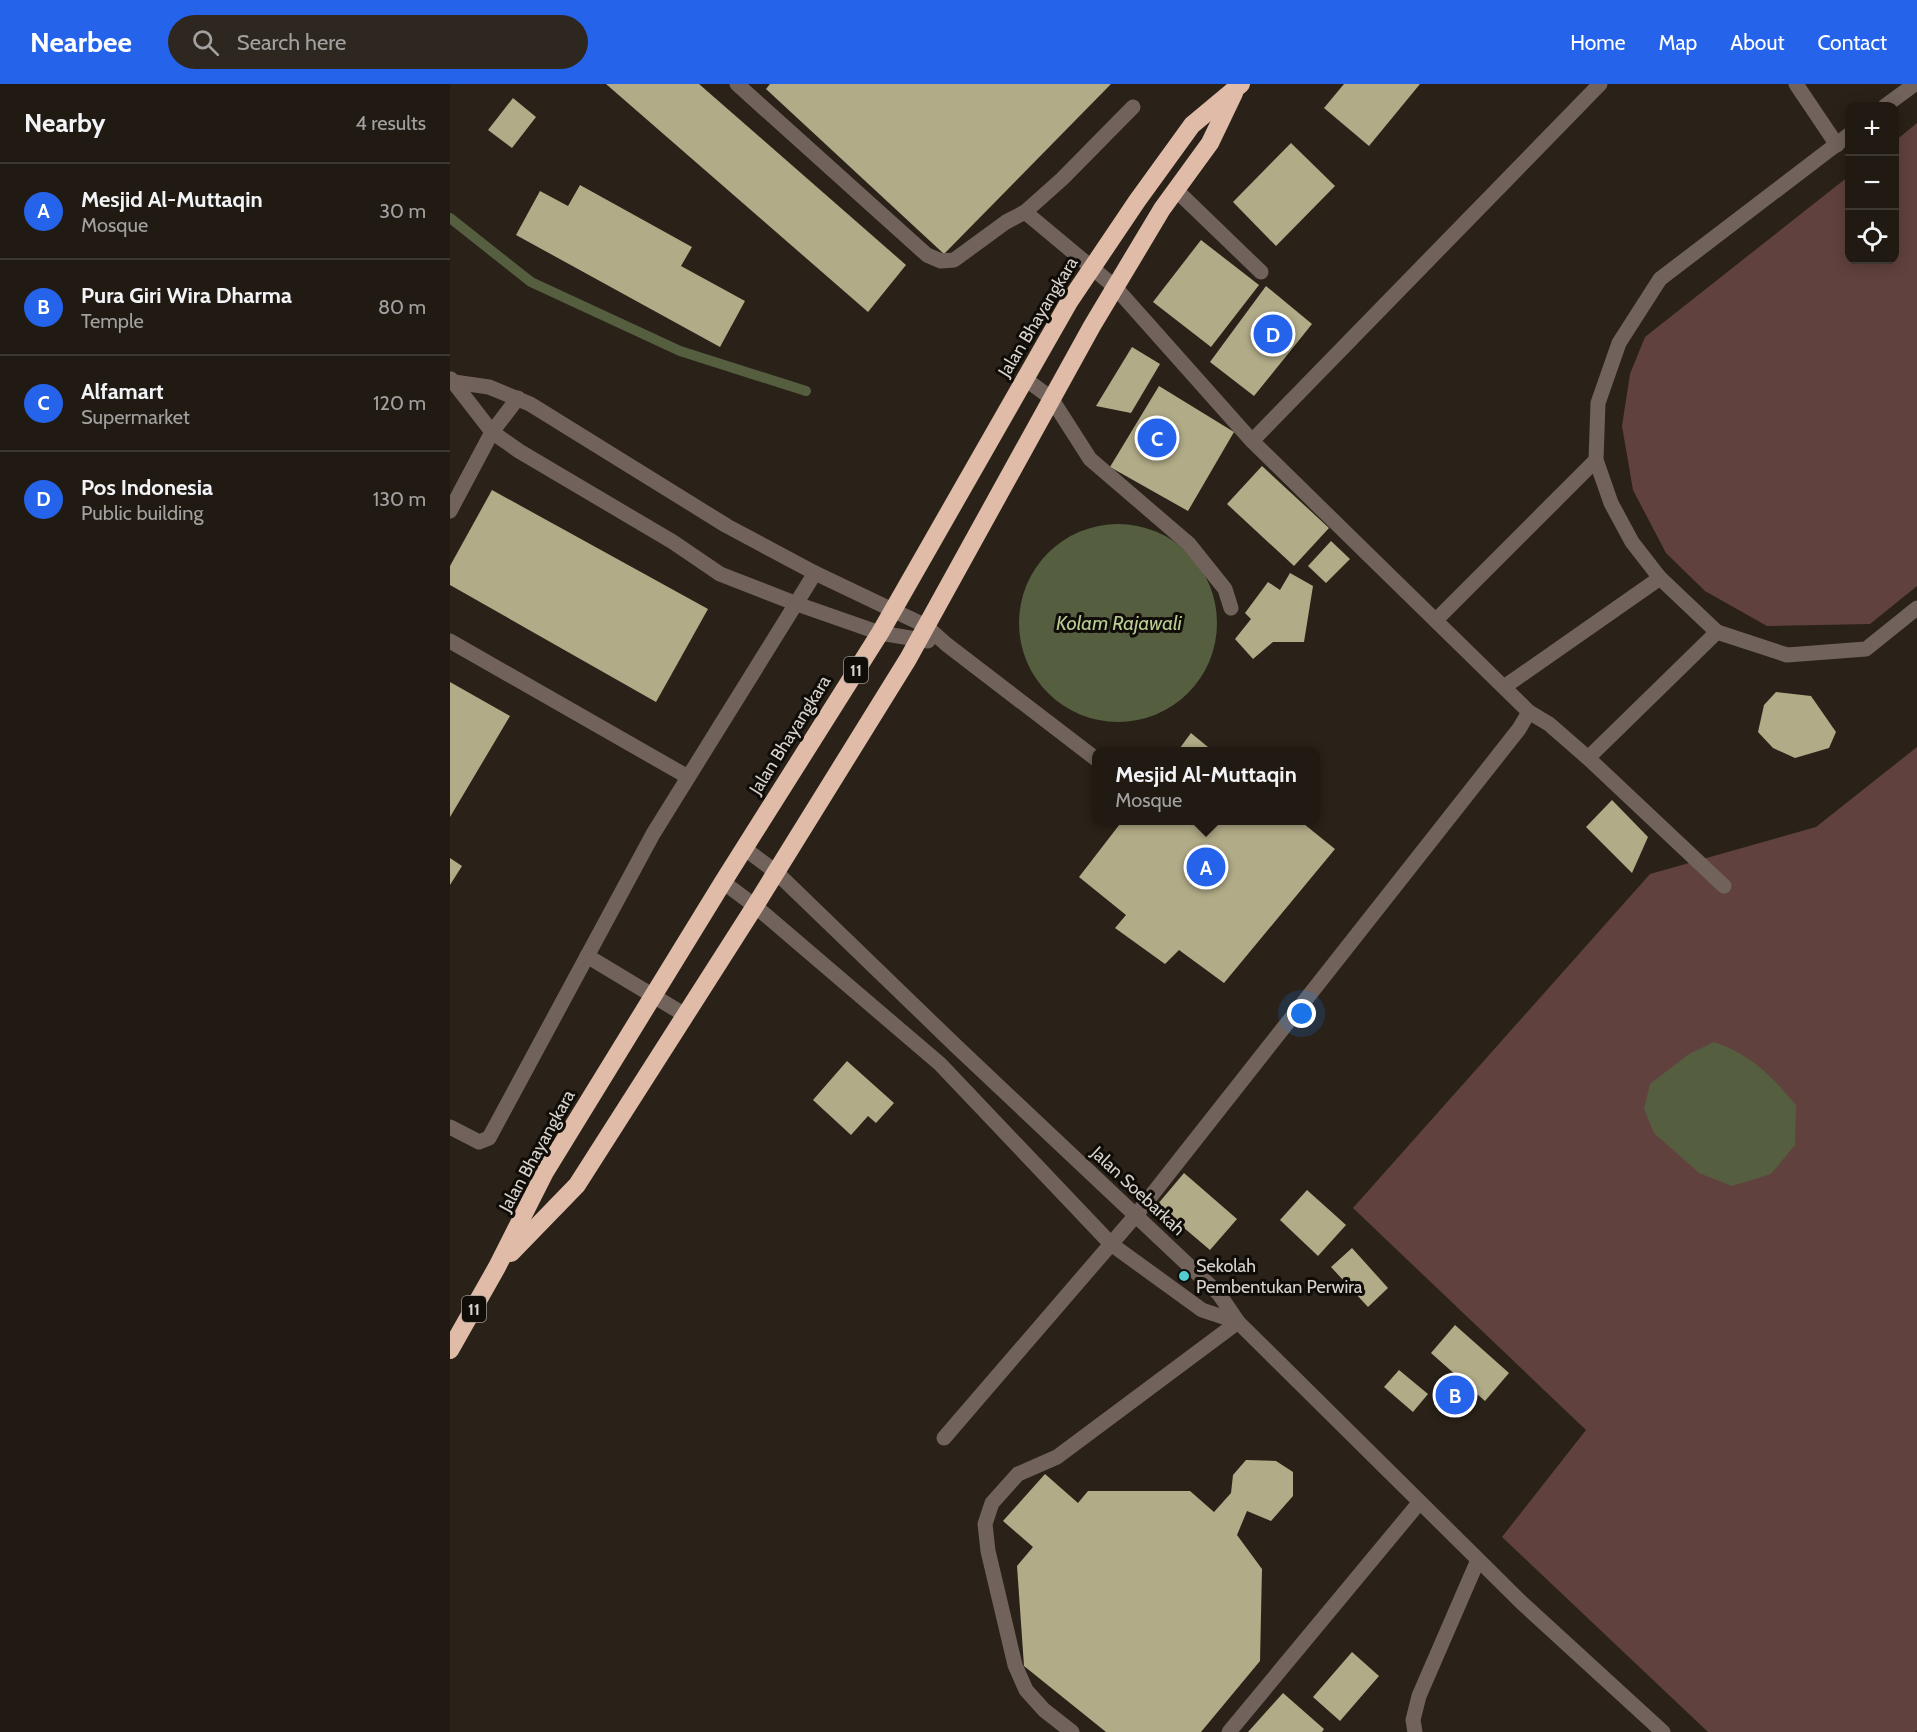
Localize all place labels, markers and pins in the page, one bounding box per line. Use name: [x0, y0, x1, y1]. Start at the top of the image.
pin: D: [1254, 312, 1292, 356]
pin: C: [1138, 416, 1176, 460]
pin: A: [1186, 844, 1226, 890]
place label: Sekolah Pembentukan Perwira: [1196, 1255, 1363, 1298]
marker: Sekolah Pembentukan Perwira: [1177, 1269, 1191, 1283]
pin: B: [1436, 1372, 1474, 1418]

